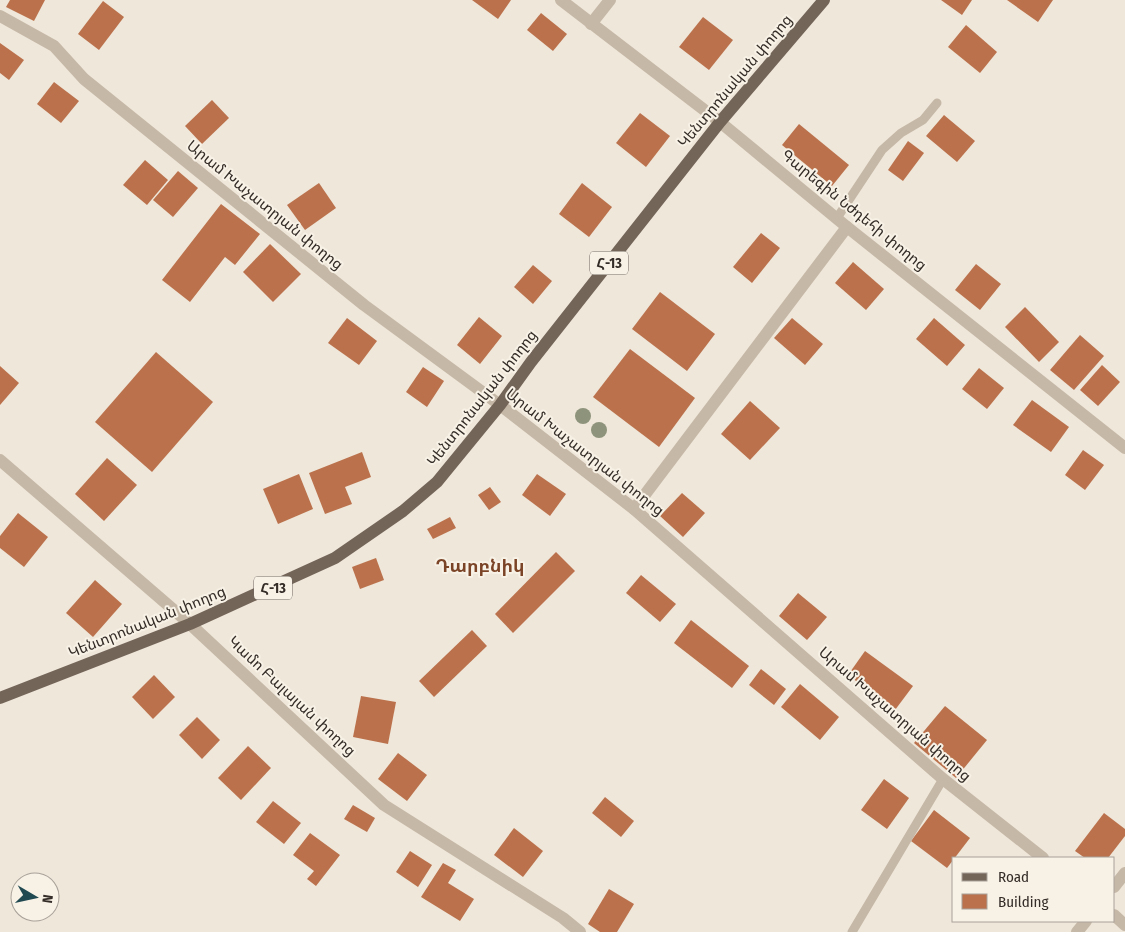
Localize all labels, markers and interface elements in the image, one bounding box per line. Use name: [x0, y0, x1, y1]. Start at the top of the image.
street label: Կենտրոնական փողոց: [674, 11, 796, 151]
street label: Արամ Խաչատրյան փողոց: [183, 136, 347, 274]
street label: Գարեգին Նժդեհի փողոց: [778, 146, 930, 274]
road number: Հ-13: [590, 252, 628, 274]
street label: Կենտրոնական փողոց: [423, 326, 541, 470]
street label: Արամ Խաչատրյան փողոց: [502, 385, 668, 519]
district label: Դարբնիկ: [435, 555, 525, 577]
road number: Հ-13: [254, 576, 292, 600]
street label: Կենտրոնական փողոց: [66, 582, 228, 662]
street label: Կամո Բալայան փողոց: [225, 632, 359, 760]
street label: Արամ Խաչատրյան փողոց: [815, 643, 975, 785]
legend: [952, 857, 1115, 922]
text: Road: [998, 868, 1029, 886]
north arrow: [10, 872, 60, 922]
text: N: [38, 893, 56, 904]
text: Building: [998, 893, 1049, 911]

